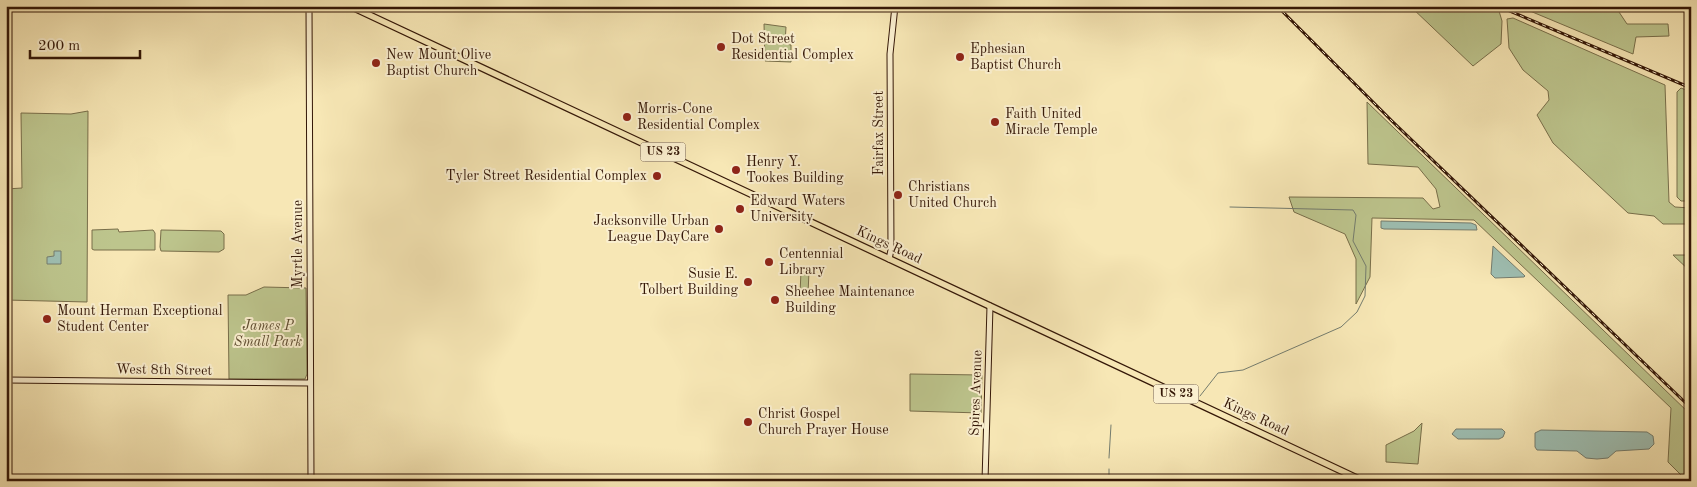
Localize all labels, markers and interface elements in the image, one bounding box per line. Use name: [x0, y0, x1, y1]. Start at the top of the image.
scale bar: [30, 28, 140, 60]
place label: Dot Street Residential Complex: [731, 32, 854, 62]
text: 200 m: [38, 39, 80, 54]
marker: Dot Street Residential Complex: [715, 41, 727, 53]
place label: Ephesian Baptist Church: [970, 42, 1062, 72]
place label: New Mount Olive Baptist Church: [386, 48, 491, 78]
marker: Ephesian Baptist Church: [954, 51, 966, 63]
marker: New Mount Olive Baptist Church: [370, 57, 382, 69]
street label: Fairfax Street: [872, 90, 886, 175]
place label: Morris-Cone Residential Complex: [637, 102, 760, 132]
place label: Faith United Miracle Temple: [1005, 107, 1097, 137]
marker: Morris-Cone Residential Complex: [621, 111, 633, 123]
marker: Faith United Miracle Temple: [989, 116, 1001, 128]
road number: US 23: [640, 142, 686, 162]
place label: Henry Y. Tookes Building: [746, 155, 844, 185]
marker: Henry Y. Tookes Building: [730, 164, 742, 176]
place label: Tyler Street Residential Complex: [446, 169, 647, 183]
marker: Tyler Street Residential Complex: [651, 170, 663, 182]
place label: Christians United Church: [908, 180, 997, 210]
marker: Christians United Church: [892, 189, 904, 201]
place label: Edward Waters University: [750, 194, 845, 224]
street label: Myrtle Avenue: [291, 200, 305, 288]
marker: Edward Waters University: [734, 203, 746, 215]
place label: Jacksonville Urban League DayCare: [593, 214, 709, 244]
marker: Jacksonville Urban League DayCare: [713, 223, 725, 235]
street label: Kings Road: [854, 224, 924, 266]
place label: Centennial Library: [779, 247, 844, 277]
marker: Centennial Library: [763, 256, 775, 268]
place label: Susie E. Tolbert Building: [639, 267, 738, 297]
marker: Susie E. Tolbert Building: [742, 276, 754, 288]
place label: Sheehee Maintenance Building: [785, 285, 915, 315]
marker: Sheehee Maintenance Building: [769, 294, 781, 306]
place label: Mount Herman Exceptional Student Center: [57, 304, 223, 334]
marker: Mount Herman Exceptional Student Center: [41, 313, 53, 325]
park label: James P Small Park: [234, 319, 302, 349]
street label: Spires Avenue: [967, 350, 985, 436]
street label: West 8th Street: [116, 362, 213, 378]
road number: US 23: [1154, 384, 1198, 404]
street label: Kings Road: [1221, 396, 1291, 438]
place label: Christ Gospel Church Prayer House: [758, 407, 889, 437]
marker: Christ Gospel Church Prayer House: [742, 416, 754, 428]

